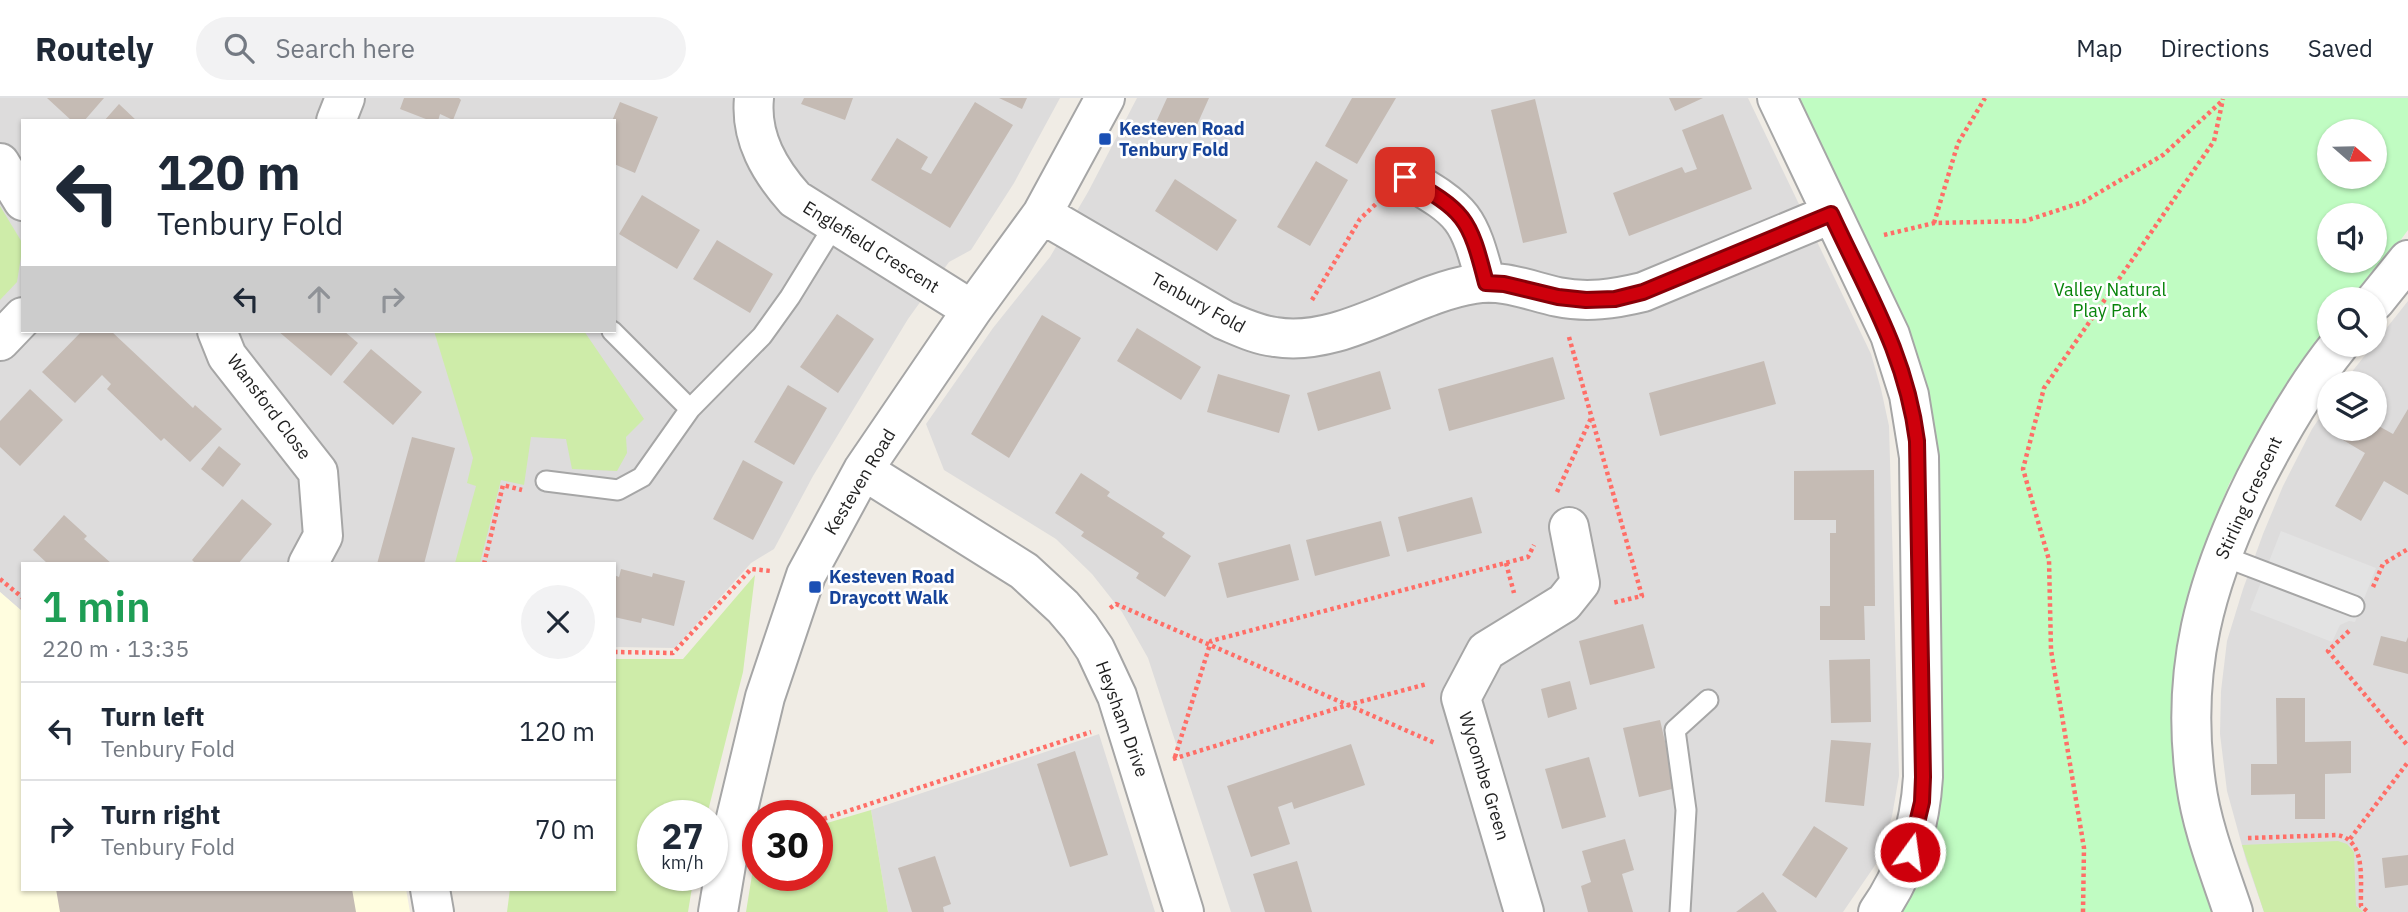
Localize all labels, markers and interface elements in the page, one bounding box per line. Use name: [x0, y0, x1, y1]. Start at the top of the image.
search box: [196, 17, 686, 80]
text: Routely: [35, 27, 154, 70]
icon: search: [220, 29, 258, 67]
text: Search here: [276, 31, 415, 65]
text: Map: [2076, 32, 2122, 64]
text: Directions: [2160, 32, 2270, 64]
text: Saved: [2308, 32, 2373, 64]
place label: Kesteven Road Tenbury Fold: [1119, 117, 1245, 161]
north arrow: [2317, 119, 2387, 189]
map controls: [2317, 119, 2387, 441]
marker: Kesteven Road Tenbury Fold: [1097, 131, 1113, 147]
text: 120 m: [157, 140, 301, 203]
icon: left: [42, 147, 133, 238]
pin: [1375, 147, 1435, 207]
icon: arrive: [1386, 158, 1424, 196]
street label: Englefield Crescent: [799, 195, 944, 298]
text: Tenbury Fold: [157, 202, 344, 244]
button: sound: [2317, 203, 2387, 273]
street label: Tenbury Fold: [1147, 267, 1250, 338]
park label: Valley Natural Play Park: [2054, 278, 2166, 322]
icon: left: [227, 280, 265, 318]
icon: ahead: [300, 280, 338, 318]
icon: right: [373, 280, 411, 318]
button: search: [2317, 287, 2387, 357]
street label: Wansford Close: [222, 349, 317, 464]
button: layers: [2317, 371, 2387, 441]
street label: Kesteven Road: [819, 424, 900, 539]
street label: Stirling Crescent: [2210, 433, 2287, 563]
place label: Kesteven Road Draycott Walk: [829, 565, 955, 609]
text: 1 min: [42, 579, 151, 634]
marker: Kesteven Road Draycott Walk: [807, 579, 823, 595]
button: close: [521, 585, 595, 659]
text: 220 m · 13:35: [42, 633, 189, 663]
street label: Heysham Drive: [1091, 658, 1154, 780]
text: Turn left: [101, 699, 204, 733]
street label: Wycombe Green: [1454, 709, 1515, 843]
icon: left: [42, 712, 80, 750]
text: 120 m: [519, 714, 595, 748]
text: Tenbury Fold: [101, 733, 235, 763]
text: Turn right: [101, 797, 220, 831]
speed limit sign: 30: [742, 800, 833, 891]
icon: right: [42, 810, 80, 848]
text: 70 m: [535, 812, 595, 846]
text: 27: [661, 813, 704, 859]
position arrow: [1873, 815, 1947, 889]
text: Tenbury Fold: [101, 831, 235, 861]
text: km/h: [661, 851, 704, 874]

